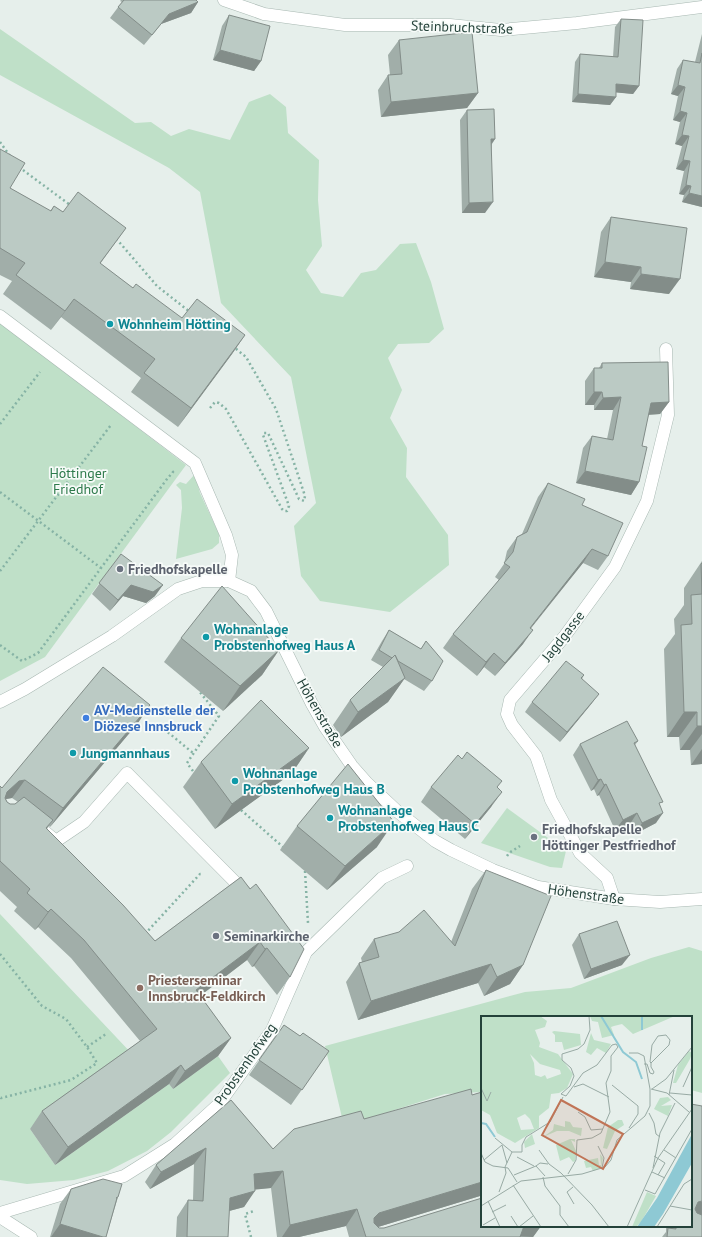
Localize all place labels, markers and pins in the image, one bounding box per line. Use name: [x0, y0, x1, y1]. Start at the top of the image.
place label: Wohnheim Hötting: [118, 315, 231, 333]
marker: Wohnheim Hötting: [105, 319, 115, 329]
place label: Friedhofskapelle: [128, 560, 228, 578]
marker: Friedhofskapelle: [115, 564, 125, 574]
place label: Wohnanlage Probstenhofweg Haus A: [214, 620, 356, 654]
marker: Wohnanlage Probstenhofweg Haus A: [201, 632, 211, 642]
place label: AV-Medienstelle der Diözese Innsbruck: [94, 701, 215, 735]
marker: AV-Medienstelle der Diözese Innsbruck: [81, 713, 91, 723]
place label: Jungmannhaus: [80, 744, 170, 762]
marker: Jungmannhaus: [68, 748, 78, 758]
place label: Wohnanlage Probstenhofweg Haus B: [243, 764, 385, 798]
marker: Wohnanlage Probstenhofweg Haus B: [230, 776, 240, 786]
place label: Wohnanlage Probstenhofweg Haus C: [338, 801, 479, 835]
marker: Wohnanlage Probstenhofweg Haus C: [325, 813, 335, 823]
place label: Friedhofskapelle Höttinger Pestfriedhof: [542, 820, 677, 854]
marker: Friedhofskapelle Höttinger Pestfriedhof: [529, 832, 539, 842]
place label: Seminarkirche: [224, 927, 309, 945]
marker: Seminarkirche: [211, 931, 221, 941]
place label: Priesterseminar Innsbruck-Feldkirch: [148, 971, 266, 1005]
marker: Priesterseminar Innsbruck-Feldkirch: [135, 983, 145, 993]

